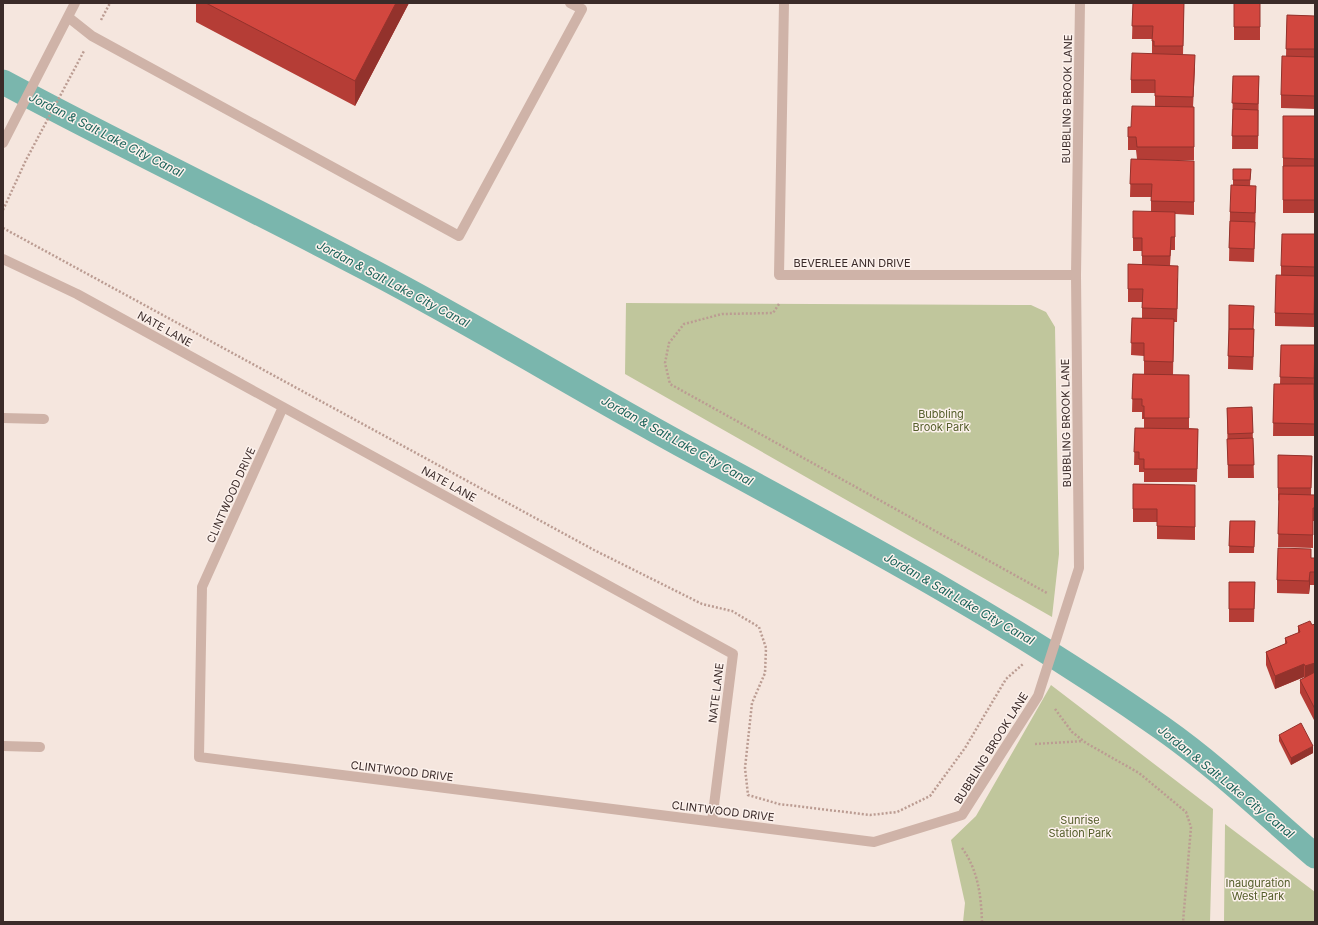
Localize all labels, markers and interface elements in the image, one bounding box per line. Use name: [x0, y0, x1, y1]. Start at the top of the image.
street label: BUBBLING BROOK LANE: [1059, 34, 1075, 164]
water label: Jordan & Salt Lake City Canal: [27, 89, 186, 180]
water label: Jordan & Salt Lake City Canal: [314, 237, 472, 330]
street label: BEVERLEE ANN DRIVE: [793, 256, 911, 270]
street label: NATE LANE: [135, 308, 195, 350]
street label: BUBBLING BROOK LANE: [1058, 358, 1074, 488]
water label: Jordan & Salt Lake City Canal: [599, 393, 756, 489]
park label: Bubbling Brook Park: [912, 407, 970, 434]
street label: CLINTWOOD DRIVE: [204, 445, 258, 545]
street label: NATE LANE: [419, 463, 479, 505]
water label: Jordan & Salt Lake City Canal: [882, 549, 1037, 648]
street label: NATE LANE: [705, 662, 727, 724]
street label: BUBBLING BROOK LANE: [951, 690, 1031, 806]
water label: Jordan & Salt Lake City Canal: [1155, 722, 1298, 841]
street label: CLINTWOOD DRIVE: [350, 758, 454, 784]
street label: CLINTWOOD DRIVE: [671, 798, 775, 824]
park label: Sunrise Station Park: [1049, 813, 1111, 840]
park label: Inauguration West Park: [1225, 876, 1291, 903]

